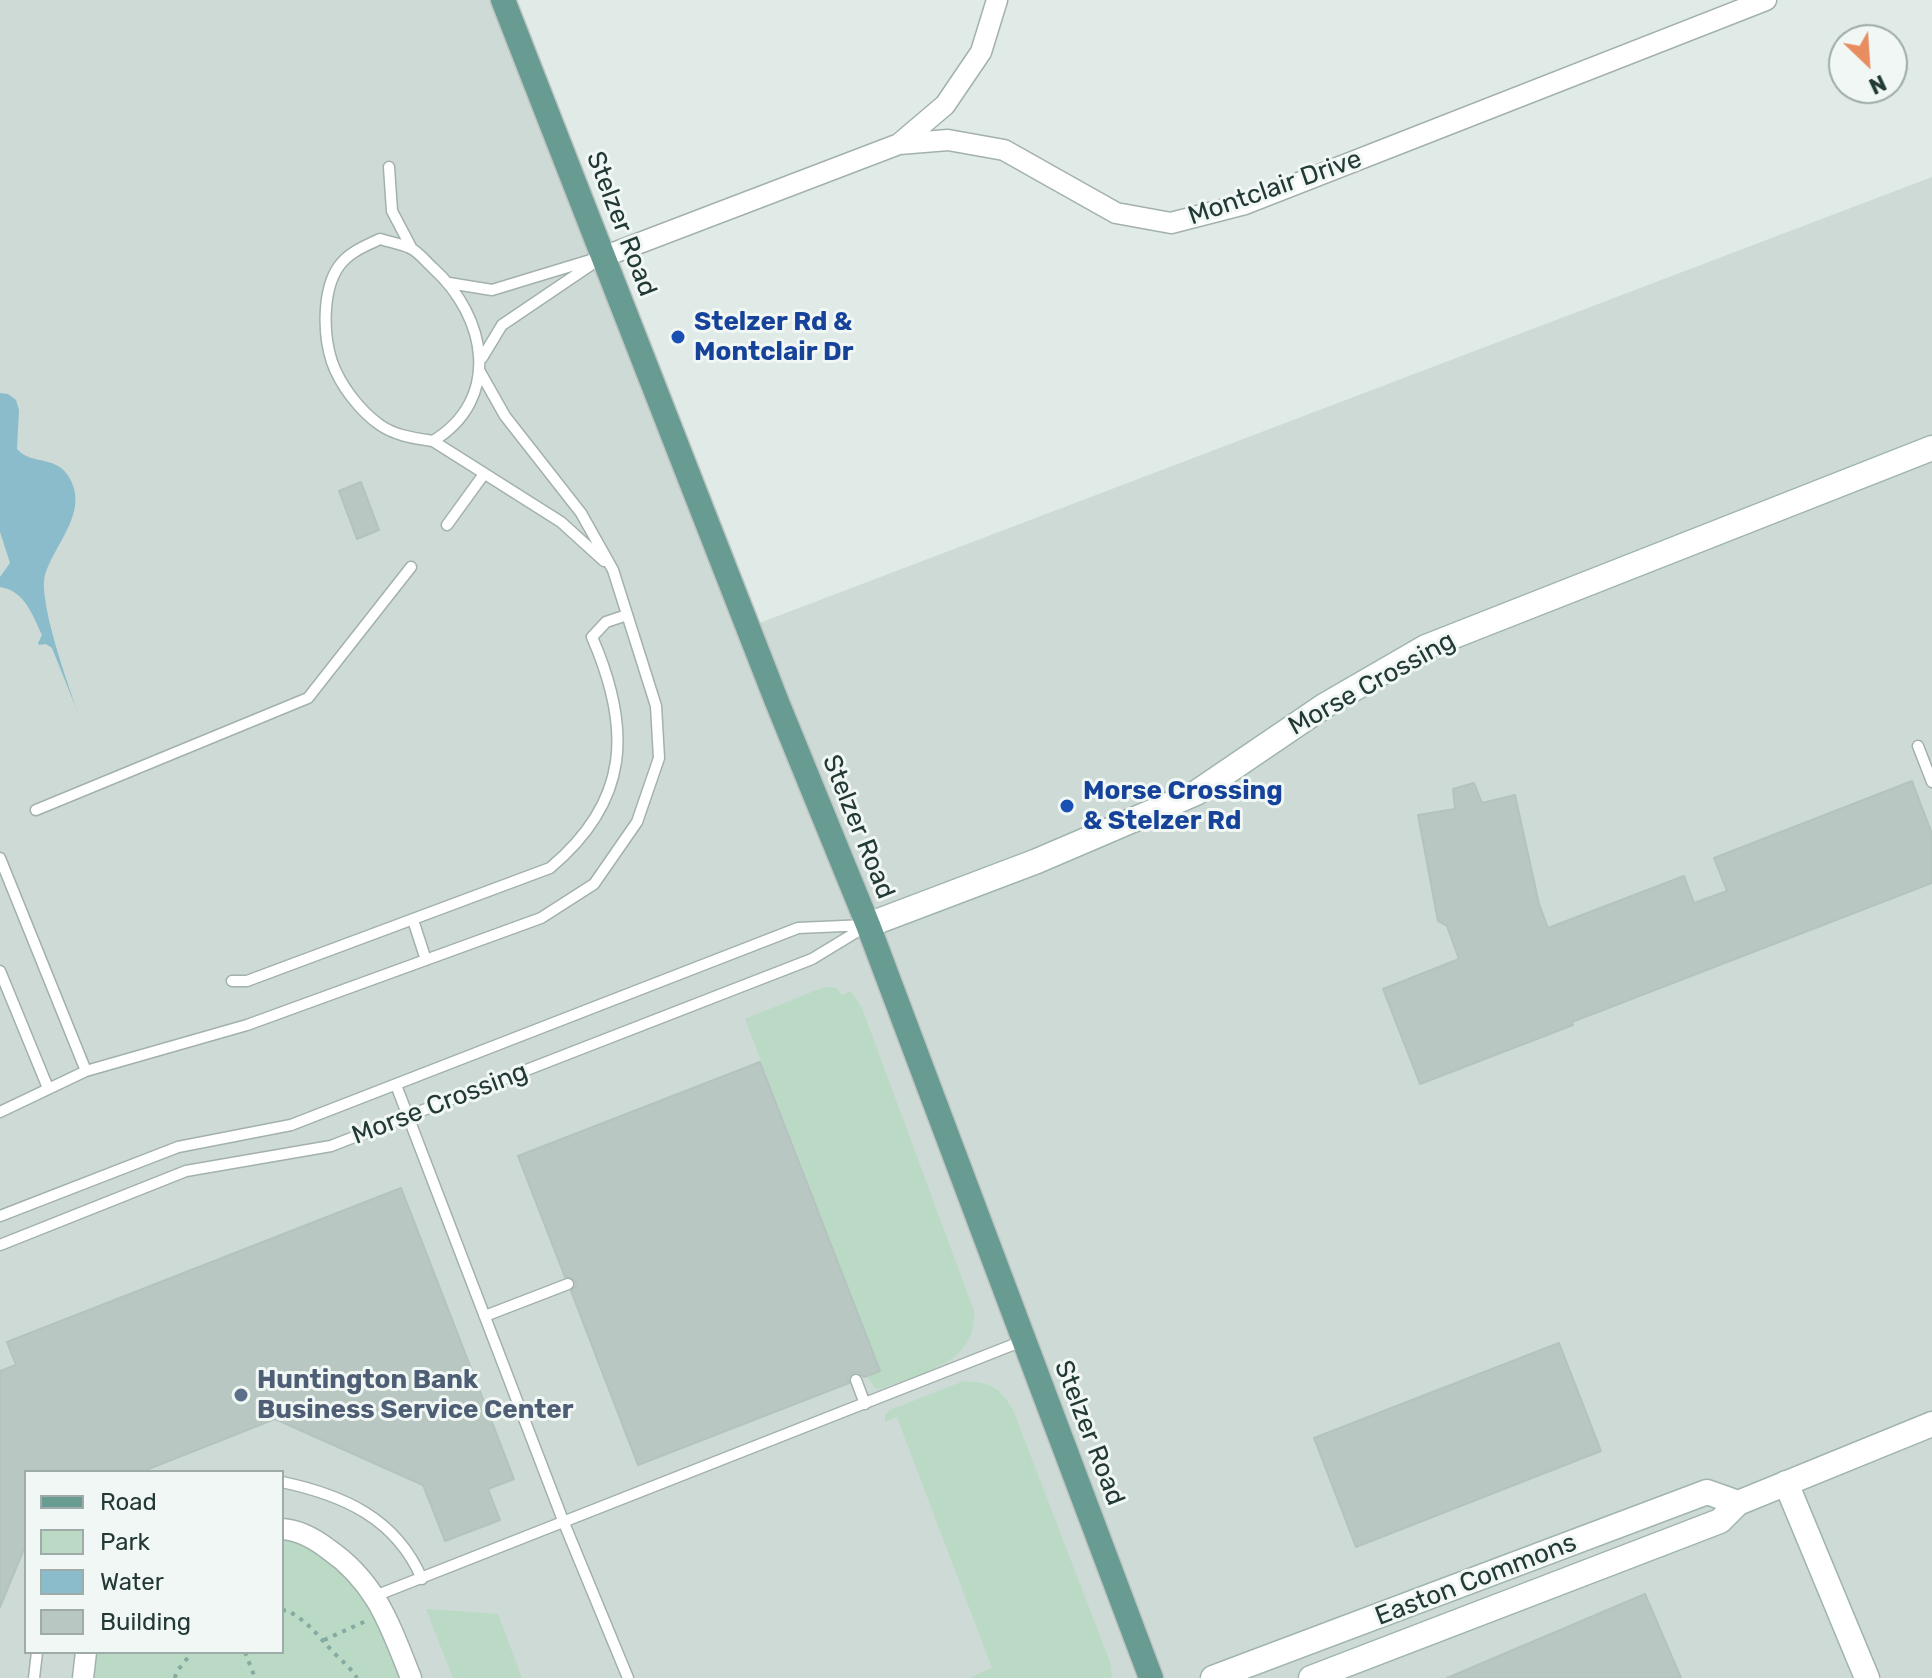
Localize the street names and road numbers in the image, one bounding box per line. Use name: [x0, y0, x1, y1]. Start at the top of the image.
street label: Montclair Drive: [1184, 144, 1366, 232]
street label: Stelzer Road: [579, 147, 663, 301]
street label: Morse Crossing: [1283, 625, 1461, 743]
street label: Stelzer Road: [815, 750, 901, 904]
street label: Morse Crossing: [348, 1056, 532, 1152]
street label: Stelzer Road: [1047, 1356, 1131, 1510]
street label: Easton Commons: [1371, 1527, 1581, 1633]

